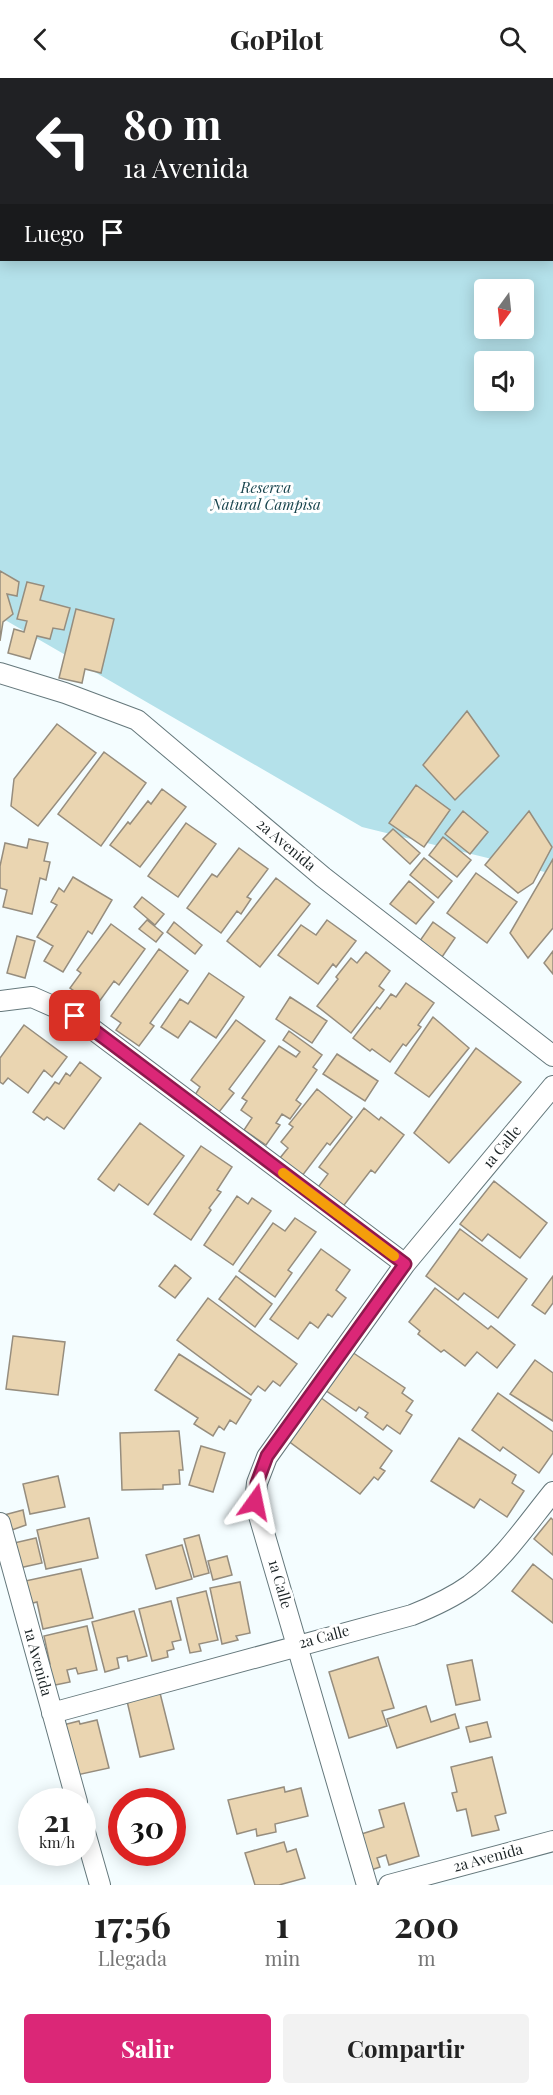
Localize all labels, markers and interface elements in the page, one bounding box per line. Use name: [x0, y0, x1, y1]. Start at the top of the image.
text: GoPilot: [230, 21, 323, 57]
icon: back: [24, 23, 57, 56]
icon: search: [496, 23, 529, 56]
text: 80 m: [123, 95, 221, 151]
icon: left: [24, 102, 102, 180]
text: 1a Avenida: [123, 149, 249, 185]
icon: arrive: [96, 216, 129, 249]
text: Luego: [24, 218, 84, 248]
north arrow: [474, 279, 534, 339]
map controls: [474, 279, 534, 411]
button: sound: [474, 351, 534, 411]
park label: Reserva Natural Campisa: [209, 477, 321, 514]
street label: 2a Avenida: [253, 814, 321, 875]
pin: [49, 990, 100, 1041]
icon: arrive: [58, 999, 91, 1032]
street label: 1a Calle: [477, 1121, 525, 1172]
position arrow: [223, 1470, 287, 1534]
street label: 1a Calle: [264, 1557, 298, 1611]
street label: 2a Calle: [296, 1620, 351, 1652]
street label: 1a Avenida: [20, 1625, 58, 1699]
speed limit sign: 30: [108, 1788, 186, 1866]
text: 21: [43, 1800, 71, 1840]
text: km/h: [39, 1832, 75, 1852]
street label: 2a Avenida: [451, 1838, 525, 1876]
text: 17:56: [94, 1899, 171, 1947]
text: 1: [276, 1899, 289, 1947]
text: 200: [394, 1899, 459, 1947]
text: Llegada: [98, 1944, 167, 1971]
text: min: [265, 1944, 300, 1971]
text: m: [418, 1944, 436, 1971]
button: Salir: [24, 2014, 271, 2083]
button: Compartir: [283, 2014, 529, 2083]

